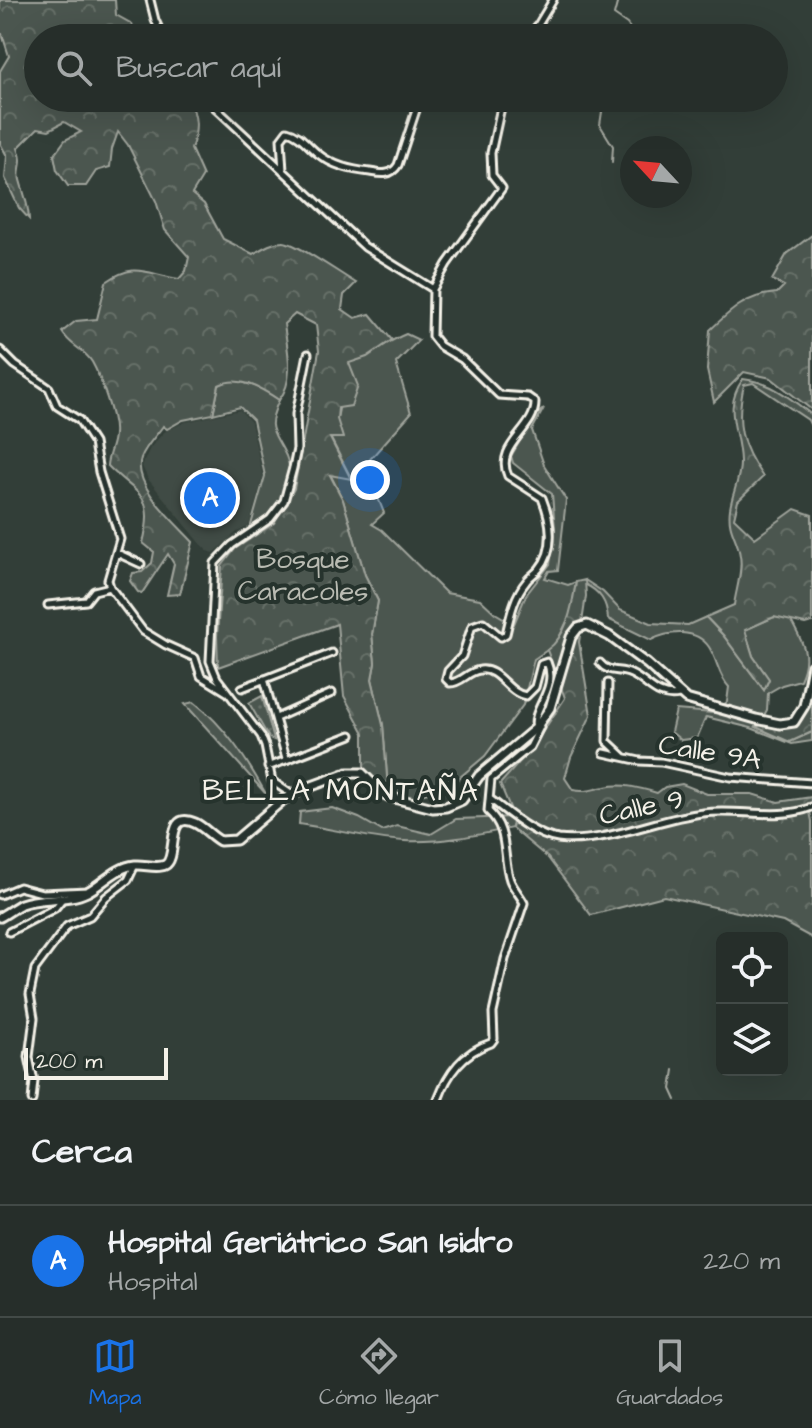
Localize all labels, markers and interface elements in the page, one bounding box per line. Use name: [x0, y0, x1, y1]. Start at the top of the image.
search box: [24, 24, 788, 112]
icon: search: [52, 46, 96, 90]
text: Buscar aquí: [116, 47, 281, 89]
north arrow: [620, 136, 692, 208]
your location: [350, 460, 390, 500]
pin: A: [184, 468, 236, 528]
park label: Bosque Caracoles: [238, 540, 368, 611]
street label: Calle 9A: [656, 725, 764, 780]
district label: BELLA MONTAÑA: [202, 770, 480, 812]
street label: Calle 9: [596, 780, 687, 835]
map controls: [716, 932, 788, 1076]
button: locate: [716, 932, 788, 1004]
button: layers: [716, 1004, 788, 1076]
scale bar: [24, 1044, 168, 1080]
text: 200 m: [36, 1046, 102, 1077]
text: Cerca: [32, 1128, 132, 1176]
text: Hospital Geriátrico San Isidro: [108, 1222, 512, 1264]
text: A: [50, 1243, 66, 1279]
text: 220 m: [703, 1243, 780, 1279]
text: Hospital: [108, 1264, 198, 1300]
tab: Mapa: [89, 1334, 142, 1413]
tab: Cómo llegar: [319, 1334, 439, 1413]
tab: Guardados: [616, 1334, 723, 1413]

